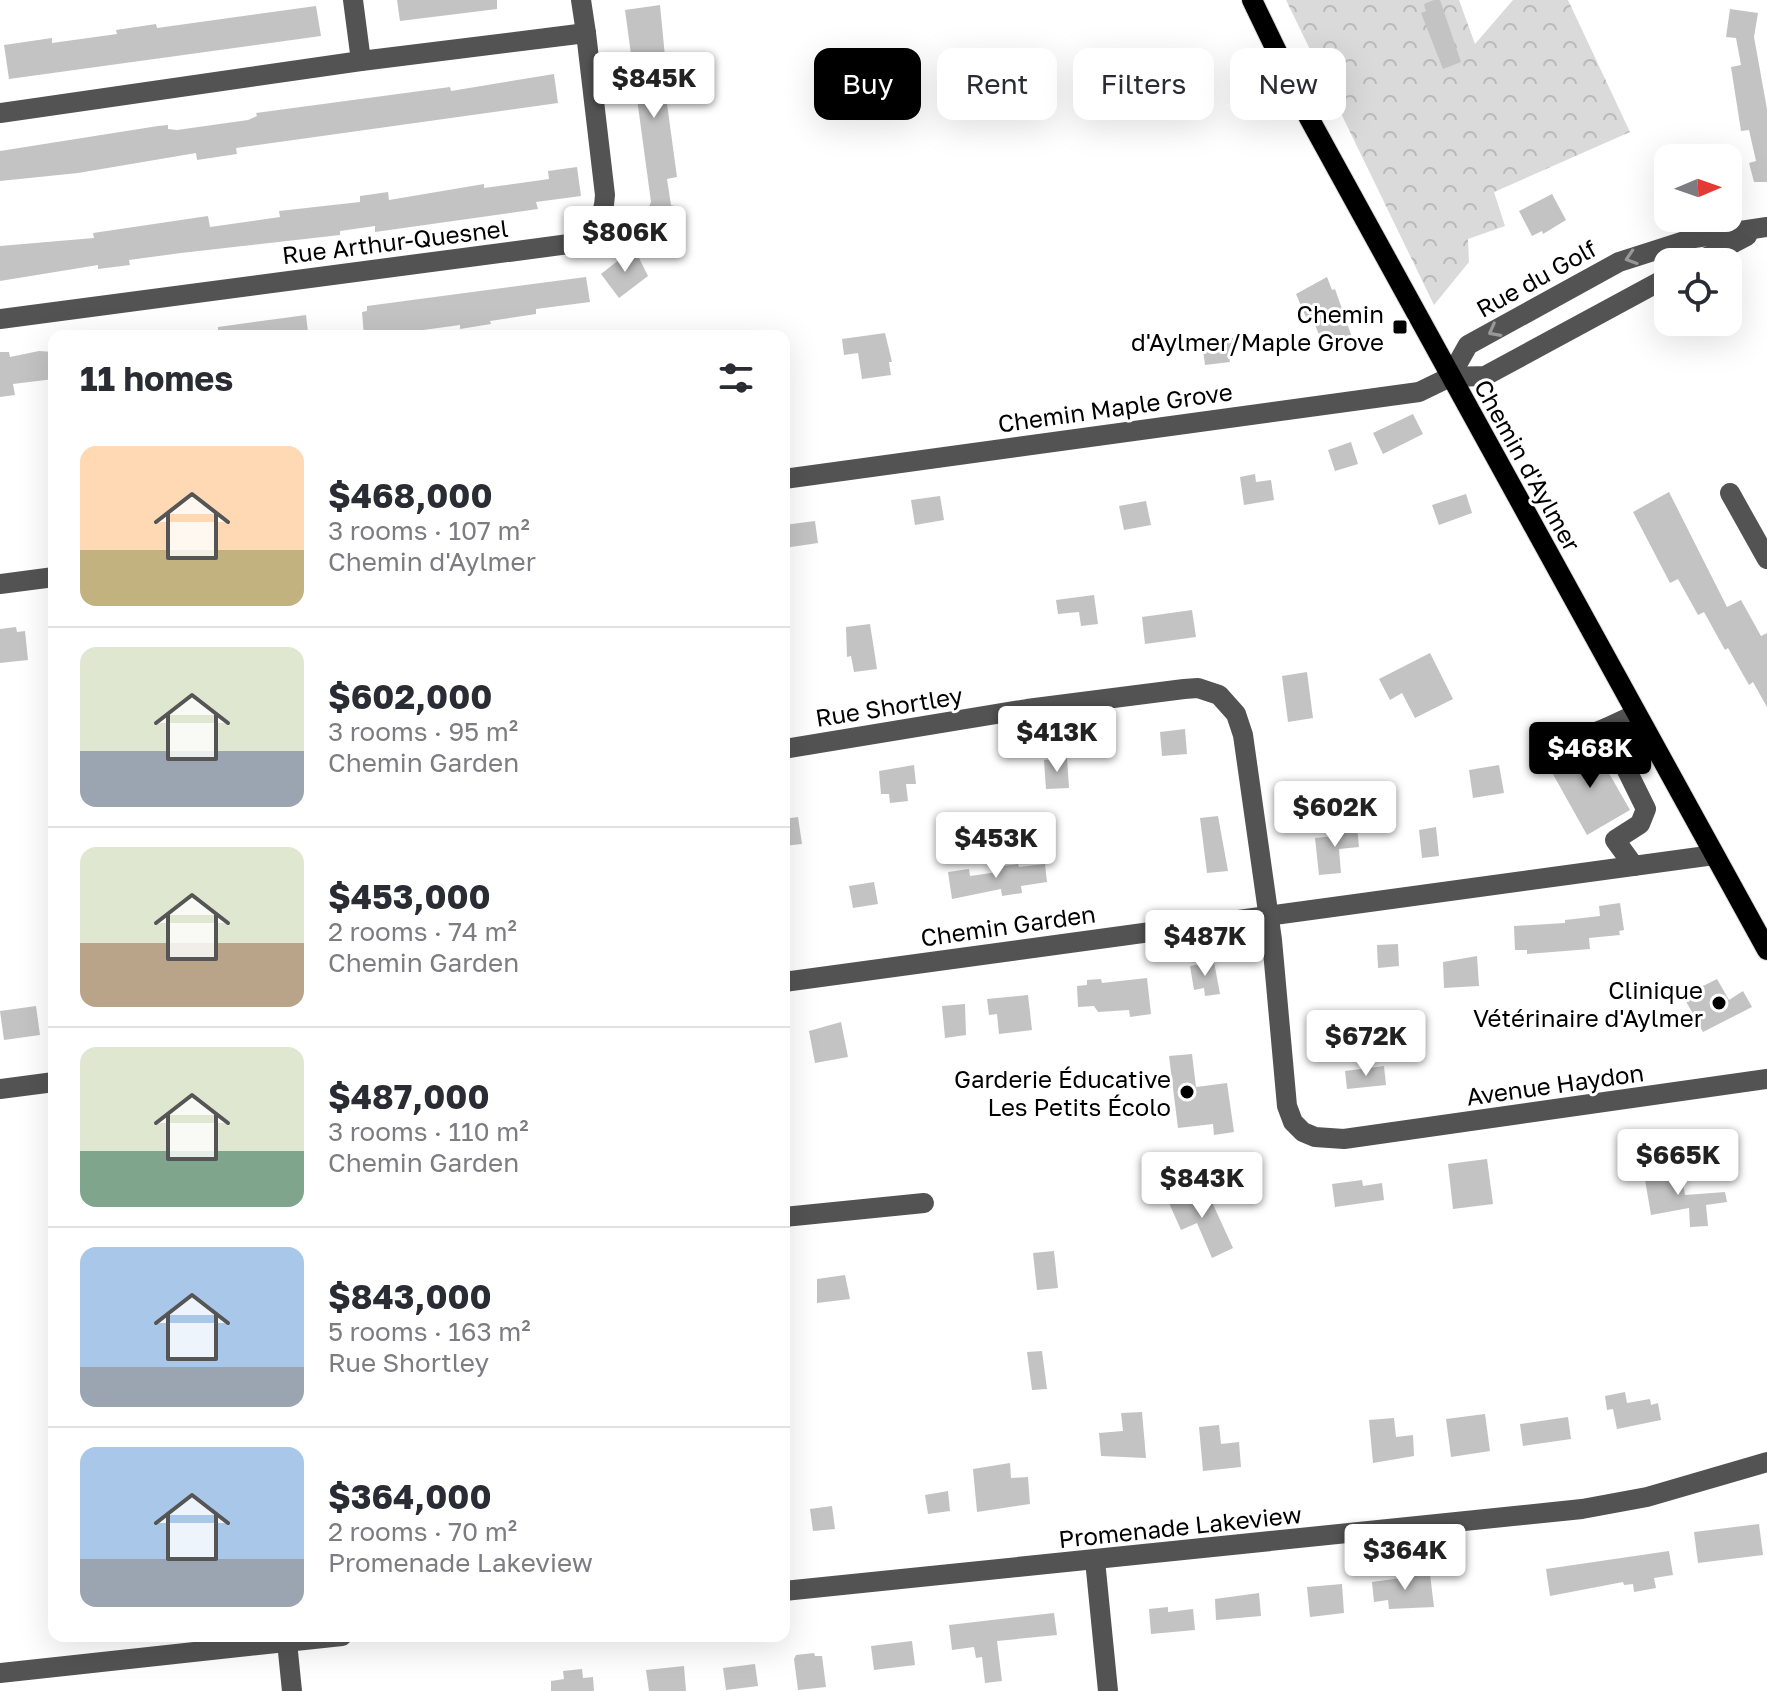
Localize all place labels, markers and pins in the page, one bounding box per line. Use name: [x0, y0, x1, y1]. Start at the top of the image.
pin: $845K: [598, 52, 710, 120]
pin: $806K: [569, 206, 681, 274]
place label: Chemin d'Aylmer/Maple Grove: [1131, 299, 1384, 356]
marker: Chemin d'Aylmer/Maple Grove: [1391, 318, 1409, 336]
pin: $413K: [1001, 706, 1113, 774]
pin: $468K: [1534, 722, 1646, 790]
pin: $602K: [1279, 781, 1391, 849]
pin: $453K: [940, 812, 1052, 880]
pin: $487K: [1149, 910, 1261, 978]
place label: Clinique Vétérinaire d'Aylmer: [1473, 975, 1703, 1032]
marker: Clinique Vétérinaire d'Aylmer: [1710, 994, 1728, 1012]
pin: $672K: [1310, 1010, 1422, 1078]
place label: Garderie Éducative Les Petits Écolo: [954, 1064, 1171, 1121]
marker: Garderie Éducative Les Petits Écolo: [1178, 1083, 1196, 1101]
pin: $665K: [1622, 1129, 1734, 1197]
pin: $843K: [1146, 1152, 1258, 1220]
pin: $364K: [1349, 1524, 1461, 1592]

